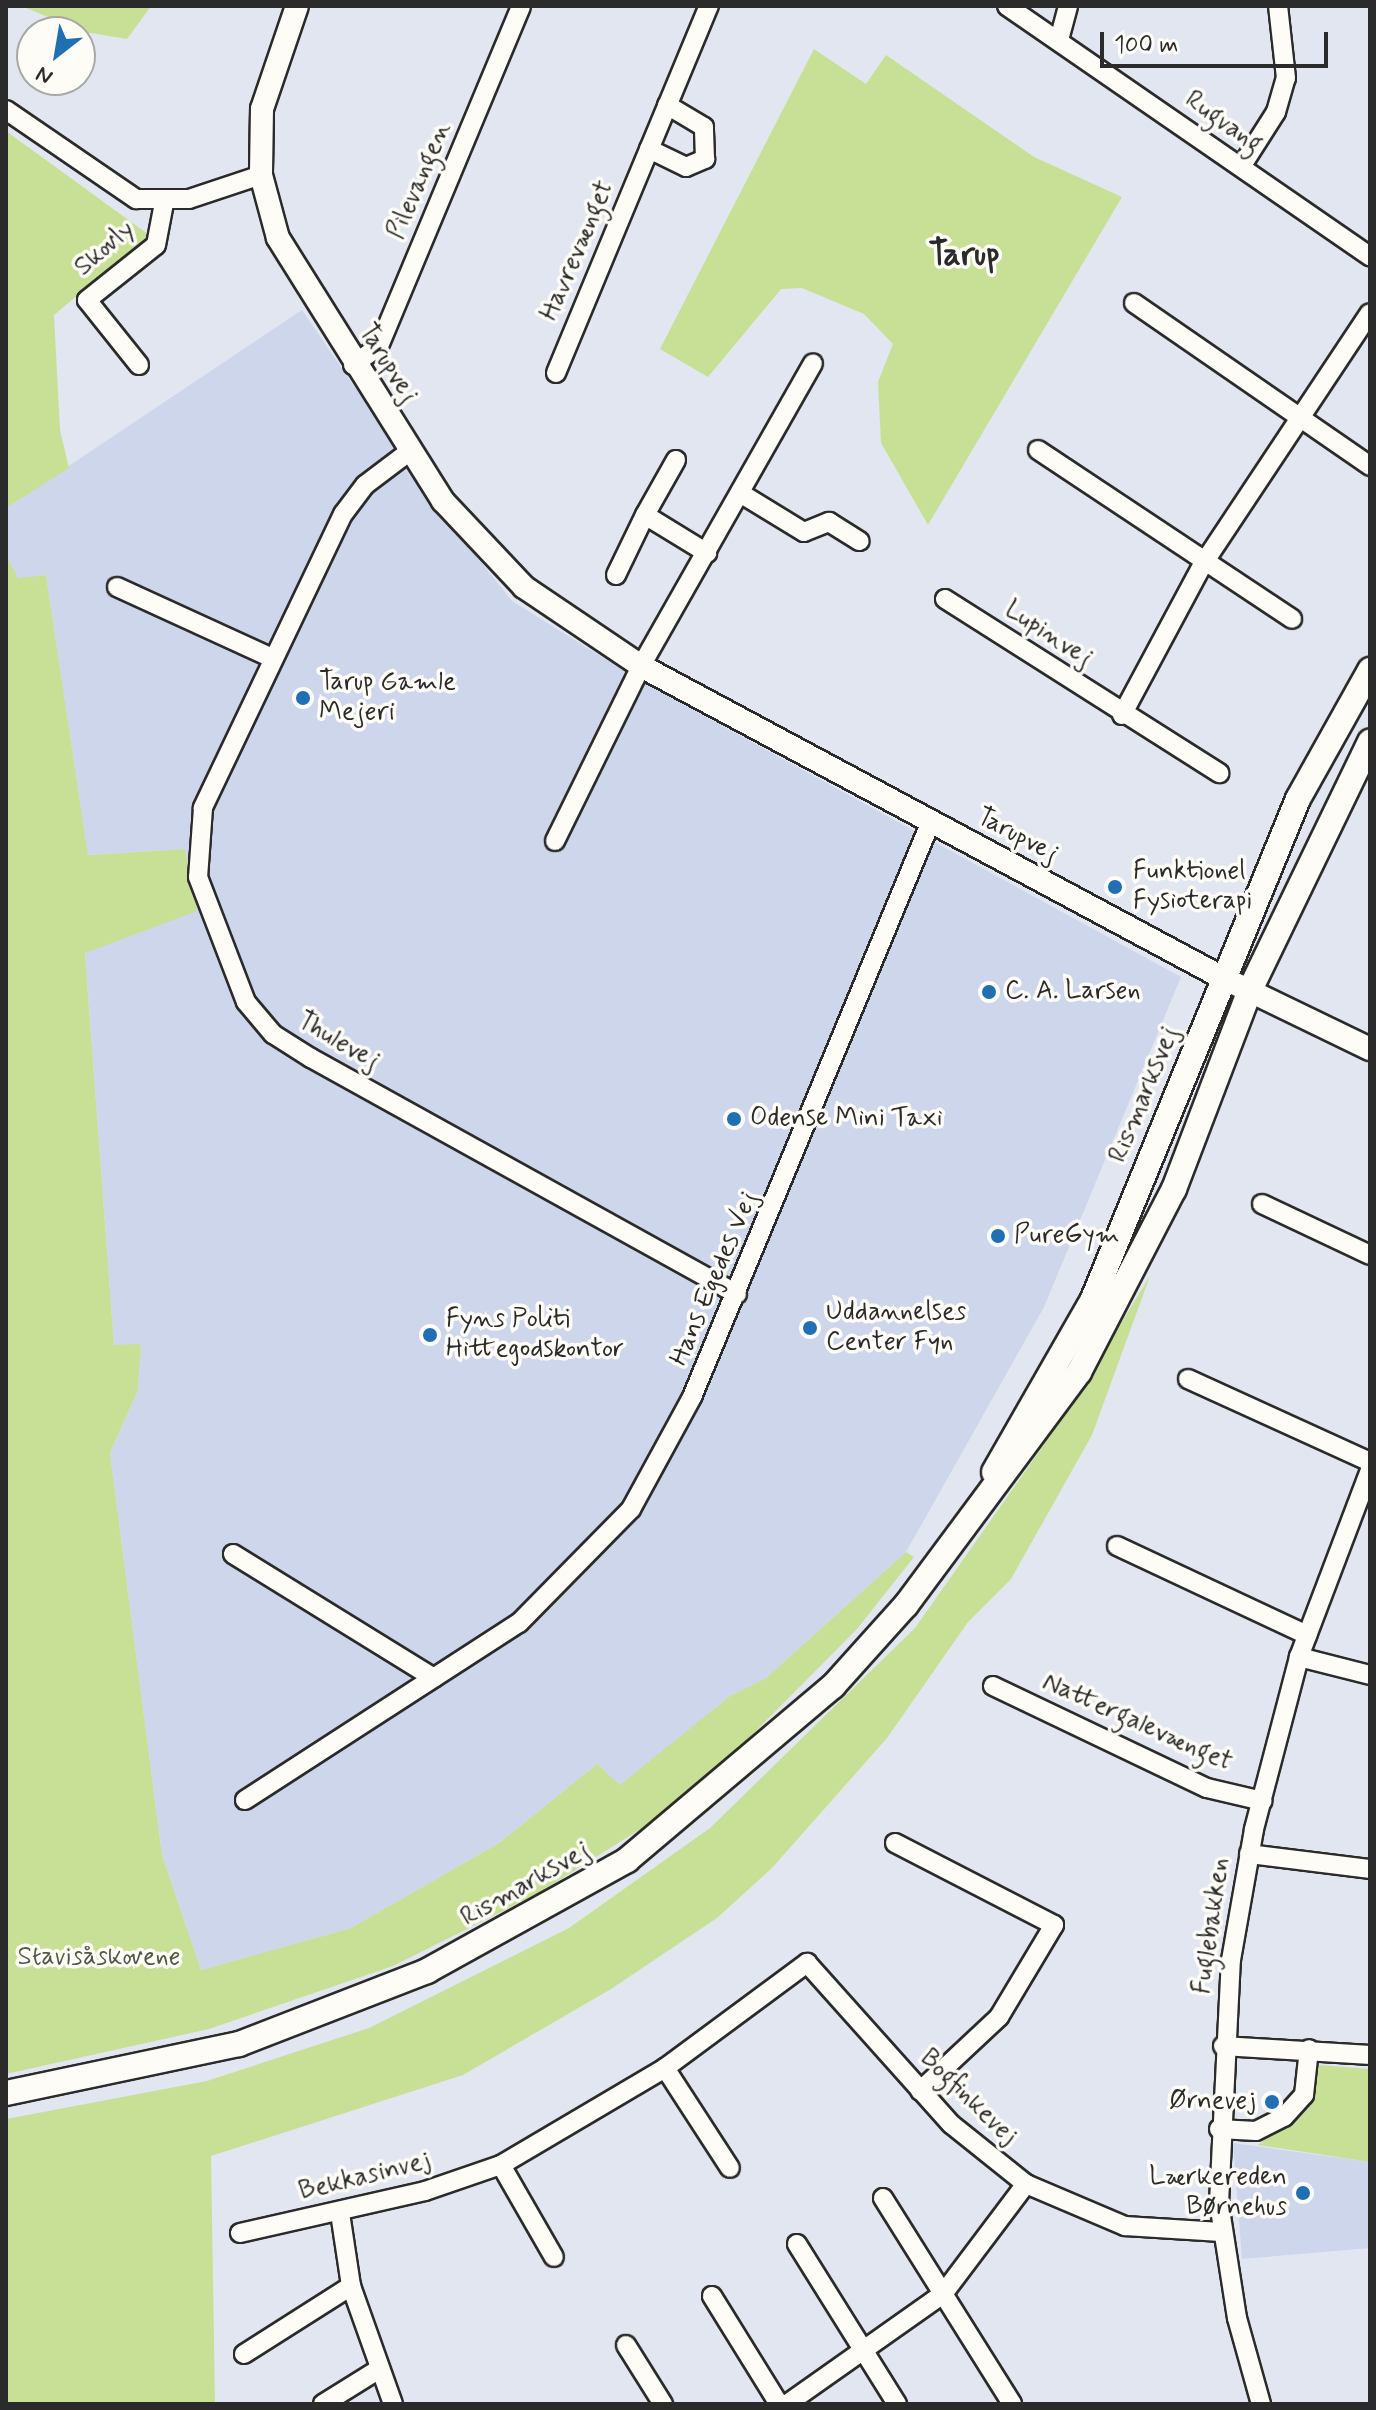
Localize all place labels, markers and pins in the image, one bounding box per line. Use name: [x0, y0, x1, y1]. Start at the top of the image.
place label: Tarup Gamle Mejeri: [319, 667, 452, 728]
marker: Tarup Gamle Mejeri: [294, 689, 312, 707]
place label: Funktionel Fysioterapi: [1133, 856, 1252, 918]
marker: Funktionel Fysioterapi: [1104, 876, 1126, 898]
place label: C. A. Larsen: [1005, 976, 1141, 1008]
marker: C. A. Larsen: [980, 983, 998, 1001]
place label: Odense Mini Taxi: [750, 1103, 936, 1135]
marker: Odense Mini Taxi: [725, 1110, 743, 1128]
place label: PureGym: [1014, 1220, 1120, 1252]
marker: PureGym: [989, 1227, 1007, 1245]
place label: Uddannelses Center Fyn: [826, 1297, 966, 1358]
place label: Fyns Politi Hittegodskontor: [446, 1304, 624, 1366]
marker: Uddannelses Center Fyn: [801, 1319, 819, 1337]
marker: Fyns Politi Hittegodskontor: [421, 1326, 439, 1344]
place label: Ørnevej: [1169, 2086, 1256, 2118]
marker: Ørnevej: [1263, 2093, 1281, 2111]
place label: Lærkereden Børnehus: [1149, 2162, 1287, 2224]
marker: Lærkereden Børnehus: [1294, 2184, 1312, 2202]

